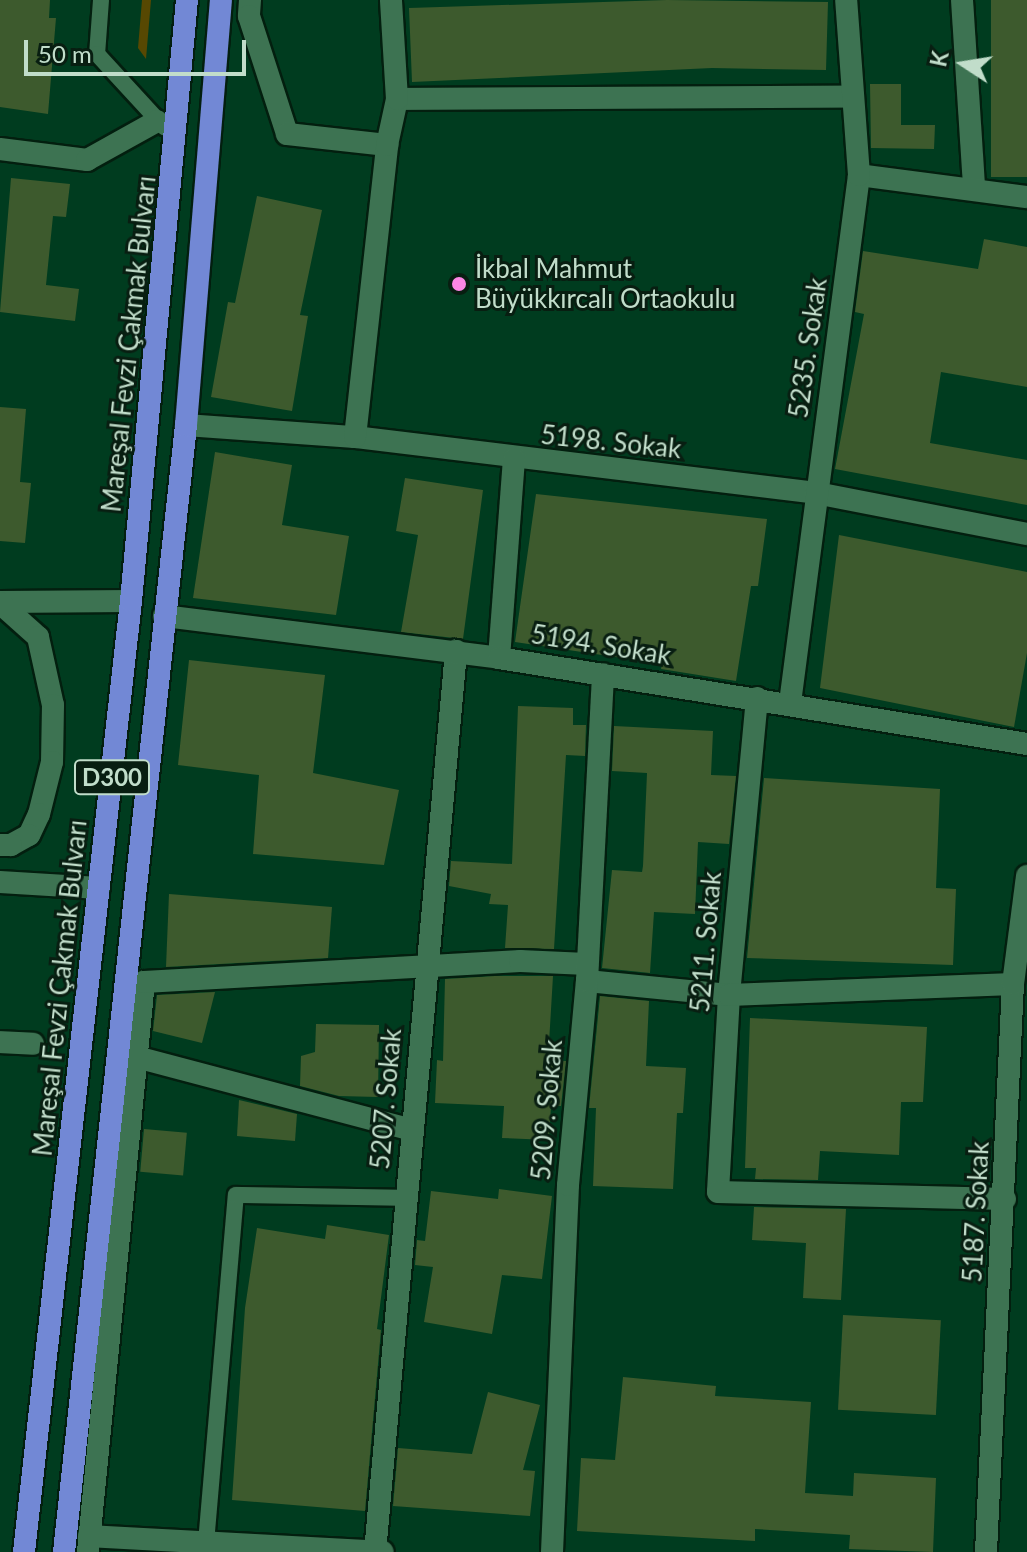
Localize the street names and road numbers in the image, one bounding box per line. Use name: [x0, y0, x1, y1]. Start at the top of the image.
street label: Mareşal Fevzi Çakmak Bulvarı: [96, 174, 162, 514]
street label: 5235. Sokak: [783, 276, 833, 420]
street label: 5198. Sokak: [539, 419, 683, 465]
street label: 5194. Sokak: [529, 619, 673, 671]
road number: D300: [72, 757, 152, 797]
street label: Mareşal Fevzi Çakmak Bulvarı: [27, 818, 93, 1158]
street label: 5211. Sokak: [684, 870, 728, 1014]
street label: 5207. Sokak: [364, 1027, 408, 1171]
street label: 5209. Sokak: [525, 1038, 569, 1182]
street label: 5187. Sokak: [957, 1141, 995, 1283]

